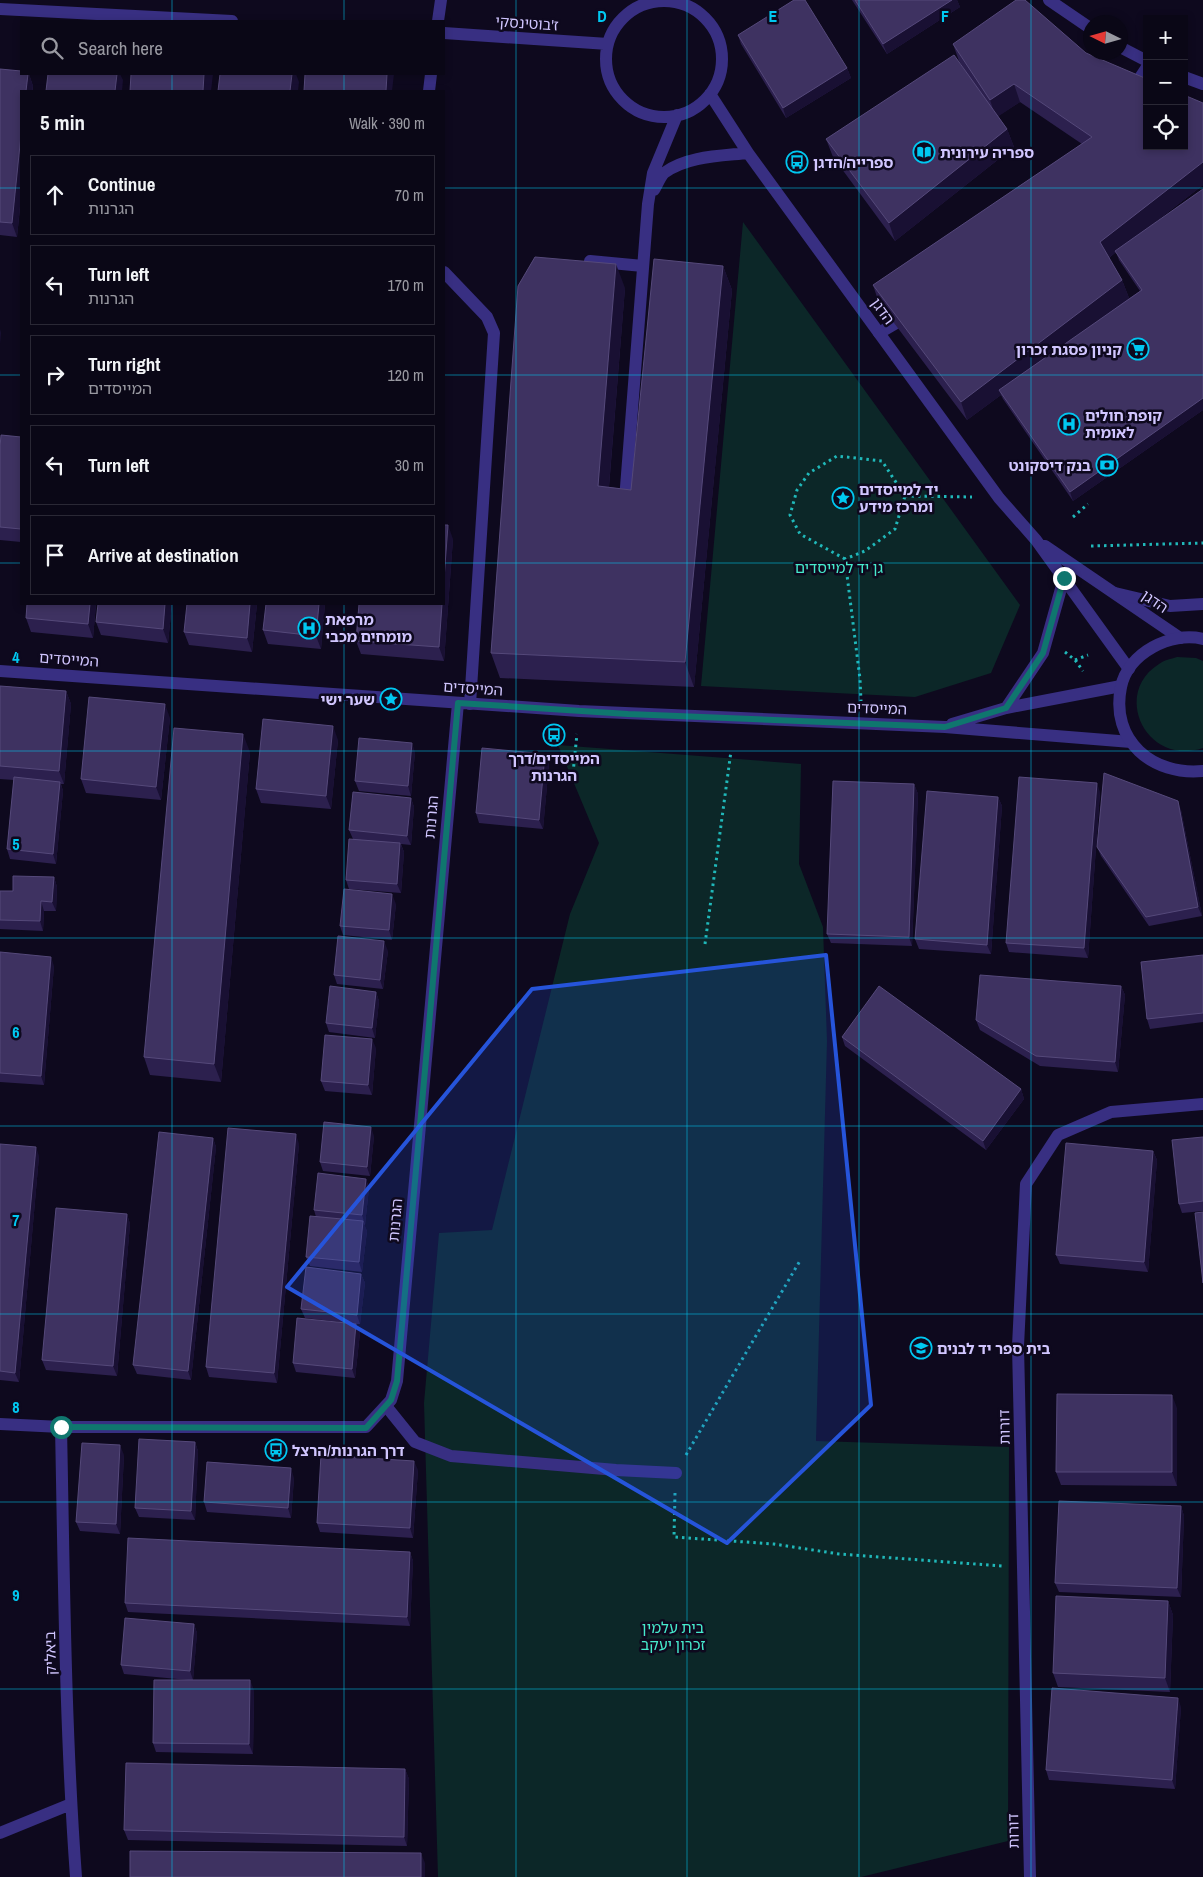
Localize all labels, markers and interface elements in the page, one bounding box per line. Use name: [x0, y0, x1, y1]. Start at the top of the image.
text: D: [597, 5, 607, 27]
text: E: [769, 5, 778, 27]
text: F: [941, 5, 949, 27]
street label: ז'בוטינסקי: [495, 10, 559, 36]
north arrow: [1083, 15, 1128, 60]
map controls: [1143, 15, 1188, 150]
button: +: [1143, 15, 1188, 60]
search box: [20, 20, 445, 75]
icon: search: [38, 34, 66, 62]
text: Search here: [78, 35, 163, 61]
button: −: [1143, 60, 1188, 105]
button: locate: [1143, 105, 1188, 150]
text: 5 min: [40, 108, 85, 137]
text: Walk · 390 m: [349, 112, 425, 134]
library icon: ספריה עירונית: [912, 140, 936, 164]
place label: ספריה עירונית: [940, 142, 1034, 163]
bus stop icon: ספרייה/הדגן: [785, 150, 809, 174]
place label: ספרייה/הדגן: [813, 152, 894, 173]
text: Continue: [88, 171, 156, 197]
icon: ahead: [41, 181, 69, 209]
text: 70 m: [395, 184, 424, 206]
text: הגרנות: [88, 197, 134, 219]
text: Turn left: [88, 261, 149, 287]
icon: left: [41, 271, 69, 299]
text: 170 m: [388, 274, 424, 296]
text: הגרנות: [88, 287, 134, 309]
street label: הדגן: [866, 293, 900, 329]
supermarket icon: קניון פסגת זכרון: [1126, 337, 1150, 361]
place label: קניון פסגת זכרון: [1016, 339, 1122, 360]
text: Turn right: [88, 351, 160, 377]
icon: right: [41, 361, 69, 389]
text: 120 m: [388, 364, 424, 386]
text: המייסדים: [88, 377, 152, 399]
place label: קופת חולים לאומית: [1085, 405, 1162, 443]
hospital icon: קופת חולים לאומית: [1057, 412, 1081, 436]
icon: left: [41, 451, 69, 479]
text: Turn left: [88, 452, 149, 478]
bank icon: בנק דיסקונט: [1095, 453, 1119, 477]
text: 30 m: [395, 454, 424, 476]
place label: בנק דיסקונט: [1009, 455, 1091, 476]
place label: יד למייסדים ומרכז מידע: [859, 479, 938, 517]
place icon: יד למייסדים ומרכז מידע: [831, 486, 855, 510]
icon: arrive: [41, 541, 69, 569]
text: Arrive at destination: [88, 542, 239, 568]
park label: גן יד למייסדים: [795, 557, 884, 578]
route end: [1053, 567, 1076, 590]
street label: הדגן: [1137, 584, 1173, 618]
place label: מרפאת מומחים מכבי: [325, 609, 412, 647]
hospital icon: מרפאת מומחים מכבי: [297, 616, 321, 640]
text: 4: [12, 646, 20, 668]
street label: המייסדים: [38, 646, 100, 672]
street label: המייסדים: [442, 675, 504, 701]
place icon: שער ישי: [379, 687, 403, 711]
place label: שער ישי: [320, 689, 375, 710]
street label: המייסדים: [847, 696, 907, 720]
bus stop icon: המייסדים/דרך הגרנות: [542, 723, 566, 747]
place label: המייסדים/דרך הגרנות: [508, 748, 600, 786]
street label: הגרנות: [419, 794, 443, 840]
text: 5: [12, 833, 20, 855]
text: 6: [12, 1021, 20, 1043]
street label: הגרנות: [383, 1197, 407, 1243]
text: 7: [12, 1209, 20, 1231]
school or university icon: בית ספר יד לבנים: [909, 1336, 933, 1360]
place label: בית ספר יד לבנים: [937, 1338, 1050, 1359]
text: 8: [12, 1396, 20, 1418]
street label: דורות: [993, 1409, 1015, 1445]
route start: [50, 1416, 73, 1439]
bus stop icon: דרך הגרנות/הרצל: [264, 1438, 288, 1462]
place label: דרך הגרנות/הרצל: [292, 1440, 405, 1461]
text: 9: [12, 1584, 20, 1606]
park label: בית עלמין זכרון יעקב: [641, 1617, 705, 1655]
street label: ביאליק: [39, 1630, 61, 1675]
street label: דורות: [1002, 1813, 1024, 1849]

